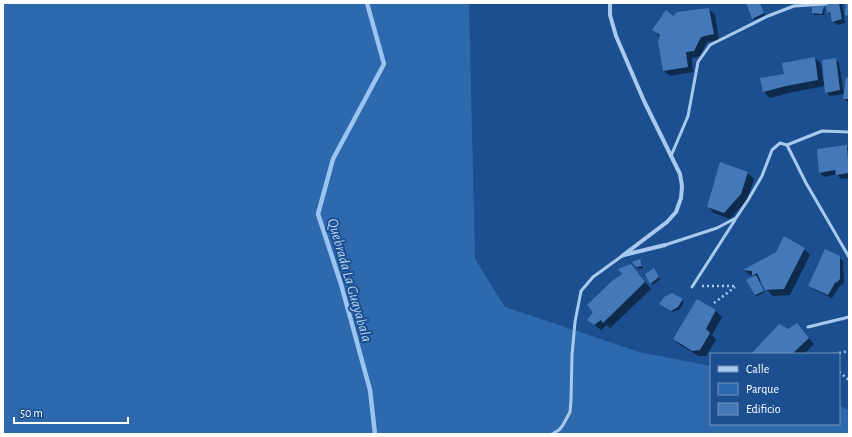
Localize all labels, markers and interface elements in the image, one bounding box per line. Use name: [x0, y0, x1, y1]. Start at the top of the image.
water label: Quebrada La Guayabala: [325, 217, 374, 344]
legend: [710, 353, 840, 425]
text: Calle: [746, 363, 769, 375]
text: Parque: [746, 383, 779, 395]
scale bar: [14, 399, 128, 425]
text: Edificio: [746, 403, 781, 415]
text: 50 m: [20, 407, 43, 419]

